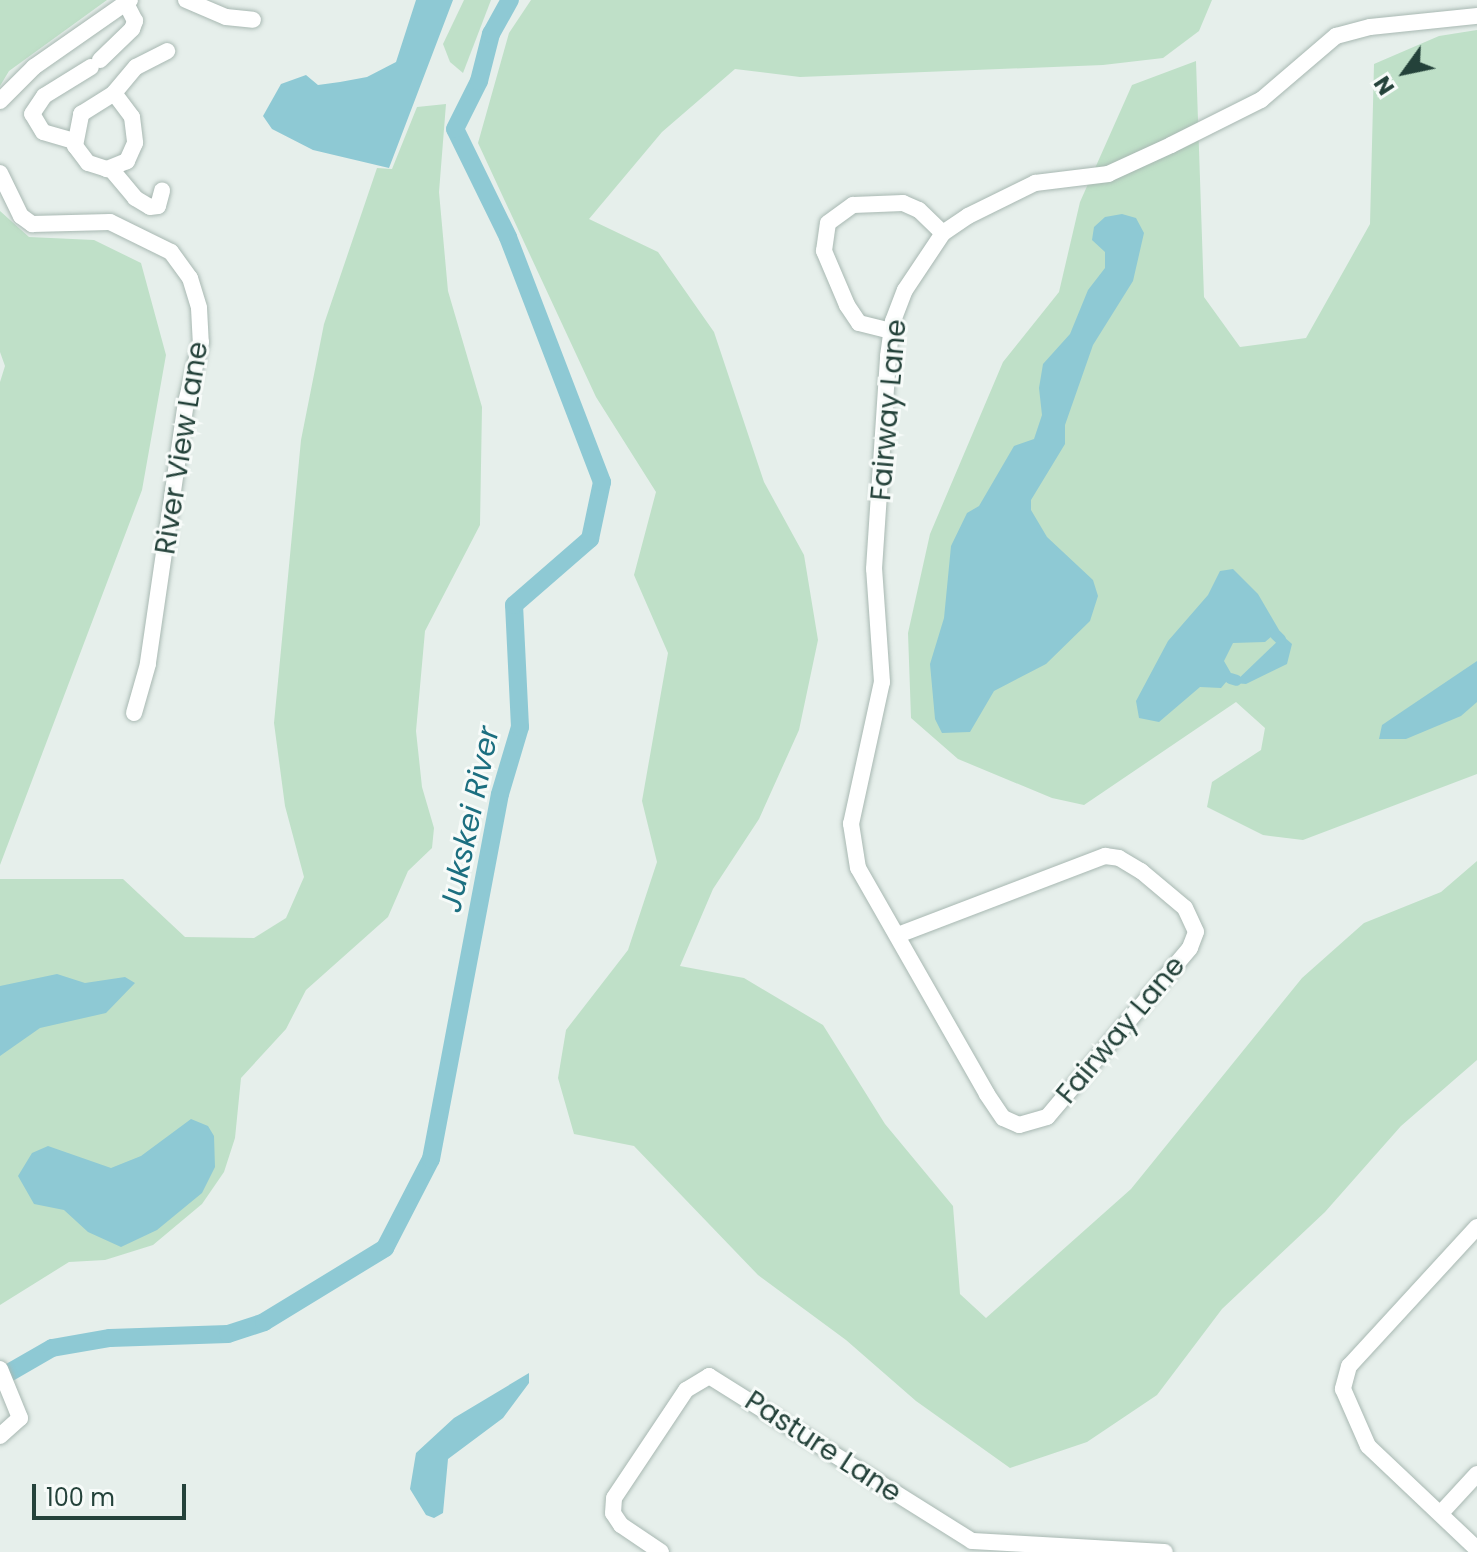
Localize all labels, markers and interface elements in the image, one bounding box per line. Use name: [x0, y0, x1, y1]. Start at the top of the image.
north arrow: [1365, 32, 1445, 112]
text: N: [1367, 70, 1402, 101]
street label: Fairway Lane: [864, 318, 914, 502]
street label: River View Lane: [149, 339, 215, 557]
water label: Jukskei River: [433, 723, 507, 915]
street label: Fairway Lane: [1050, 950, 1192, 1110]
street label: Pasture Lane: [739, 1384, 907, 1510]
scale bar: [36, 1468, 190, 1518]
text: 100 m: [46, 1481, 115, 1514]

